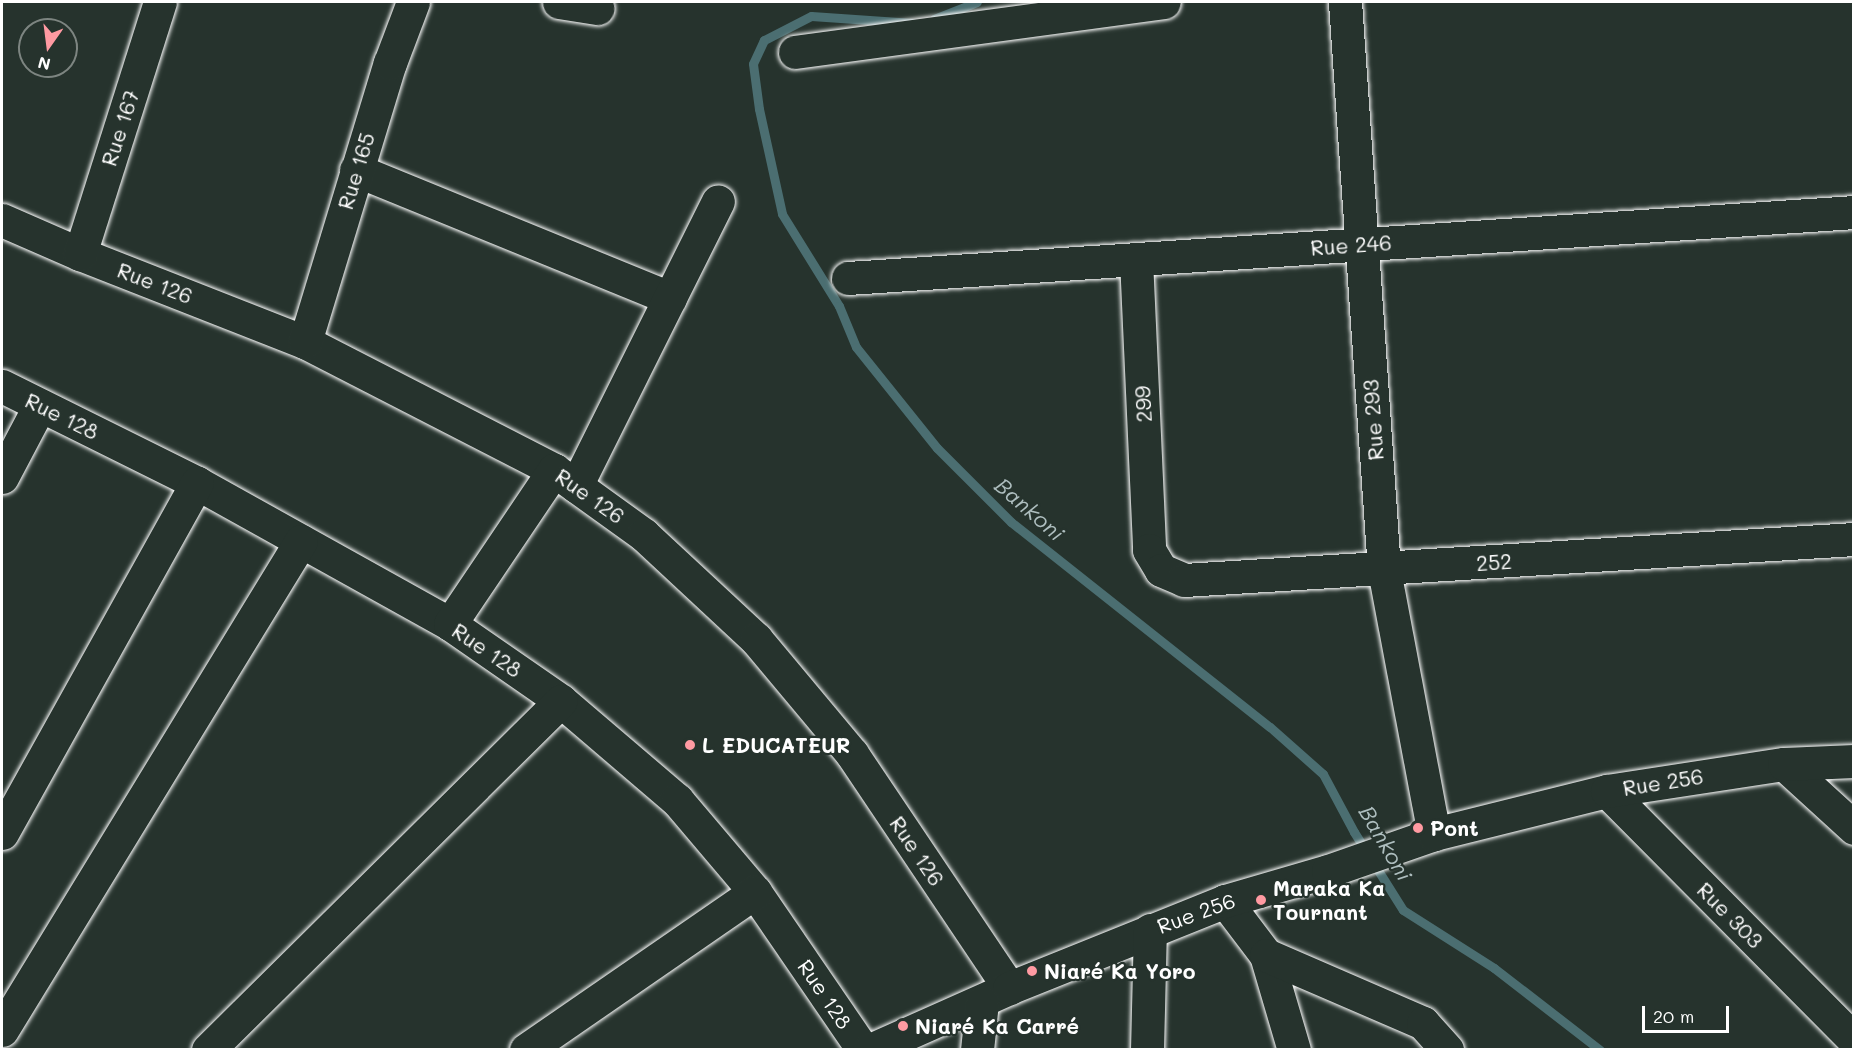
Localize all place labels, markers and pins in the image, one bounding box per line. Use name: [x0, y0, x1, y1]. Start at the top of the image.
place label: L EDUCATEUR: [702, 732, 850, 758]
marker: L EDUCATEUR: [683, 738, 697, 752]
place label: Pont: [1430, 815, 1478, 841]
marker: Pont: [1411, 821, 1425, 835]
place label: Maraka Ka Tournant: [1273, 875, 1385, 925]
marker: Maraka Ka Tournant: [1254, 893, 1268, 907]
place label: Niaré Ka Yoro: [1044, 958, 1195, 984]
marker: Niaré Ka Yoro: [1025, 964, 1039, 978]
place label: Niaré Ka Carré: [915, 1013, 1079, 1039]
marker: Niaré Ka Carré: [896, 1019, 910, 1033]

